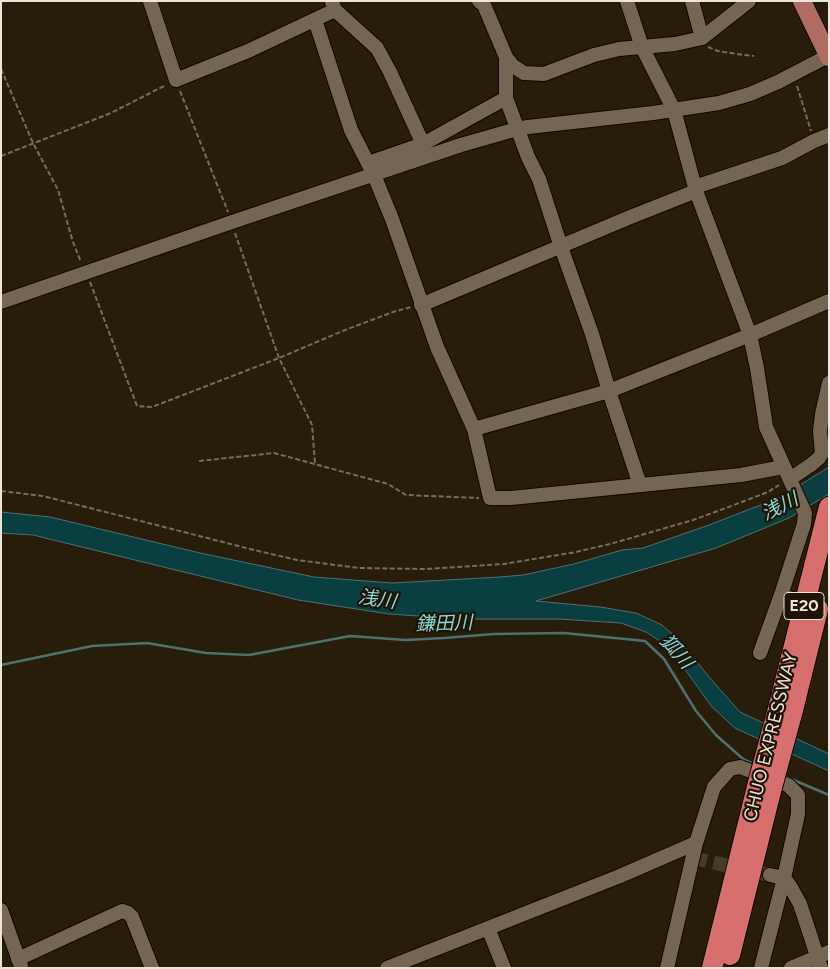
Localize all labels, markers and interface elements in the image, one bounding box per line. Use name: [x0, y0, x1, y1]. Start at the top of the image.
water label: 浅川: [758, 488, 802, 526]
water label: 浅川: [357, 586, 397, 614]
road number: E20: [784, 592, 824, 620]
water label: 鎌田川: [415, 612, 473, 636]
water label: 狐川: [655, 630, 697, 674]
street label: CHUO EXPRESSWAY: [740, 650, 802, 824]

